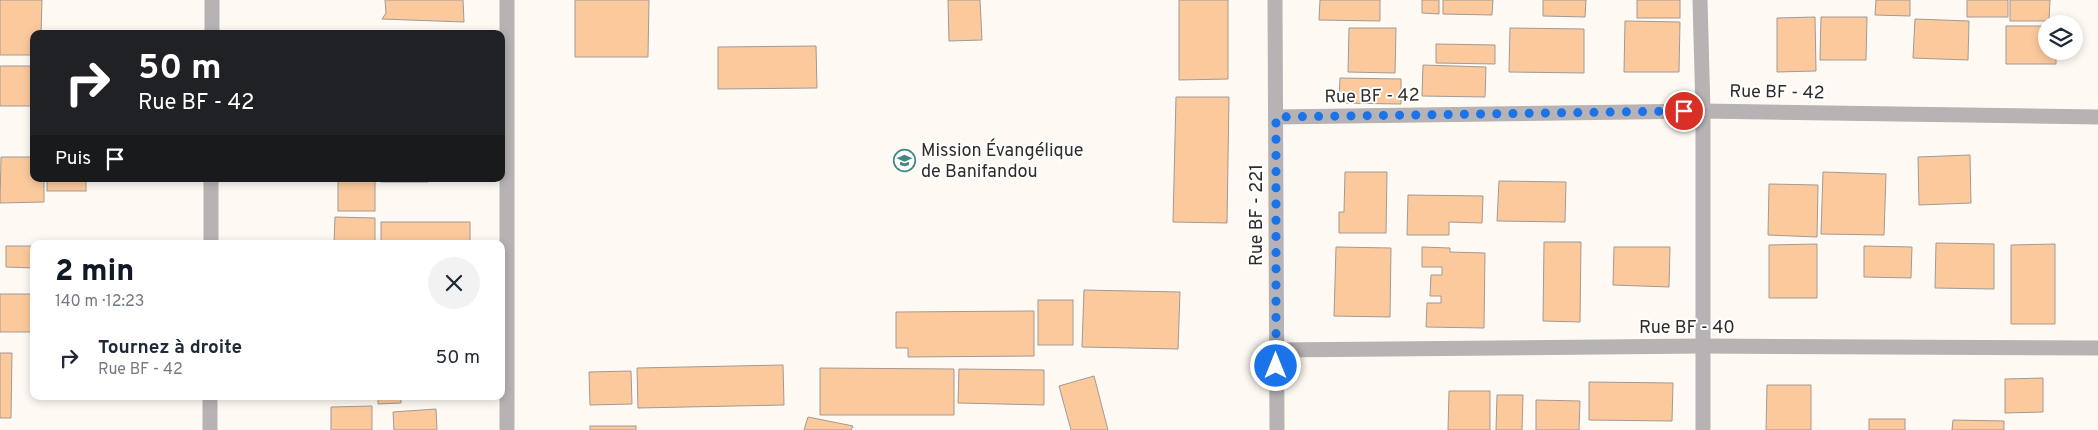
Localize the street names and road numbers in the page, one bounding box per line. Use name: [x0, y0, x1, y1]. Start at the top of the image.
street label: Rue BF - 42: [1729, 81, 1825, 105]
street label: Rue BF - 42: [1324, 85, 1420, 109]
street label: Rue BF - 221: [1246, 164, 1269, 266]
street label: Rue BF - 40: [1639, 317, 1735, 340]

